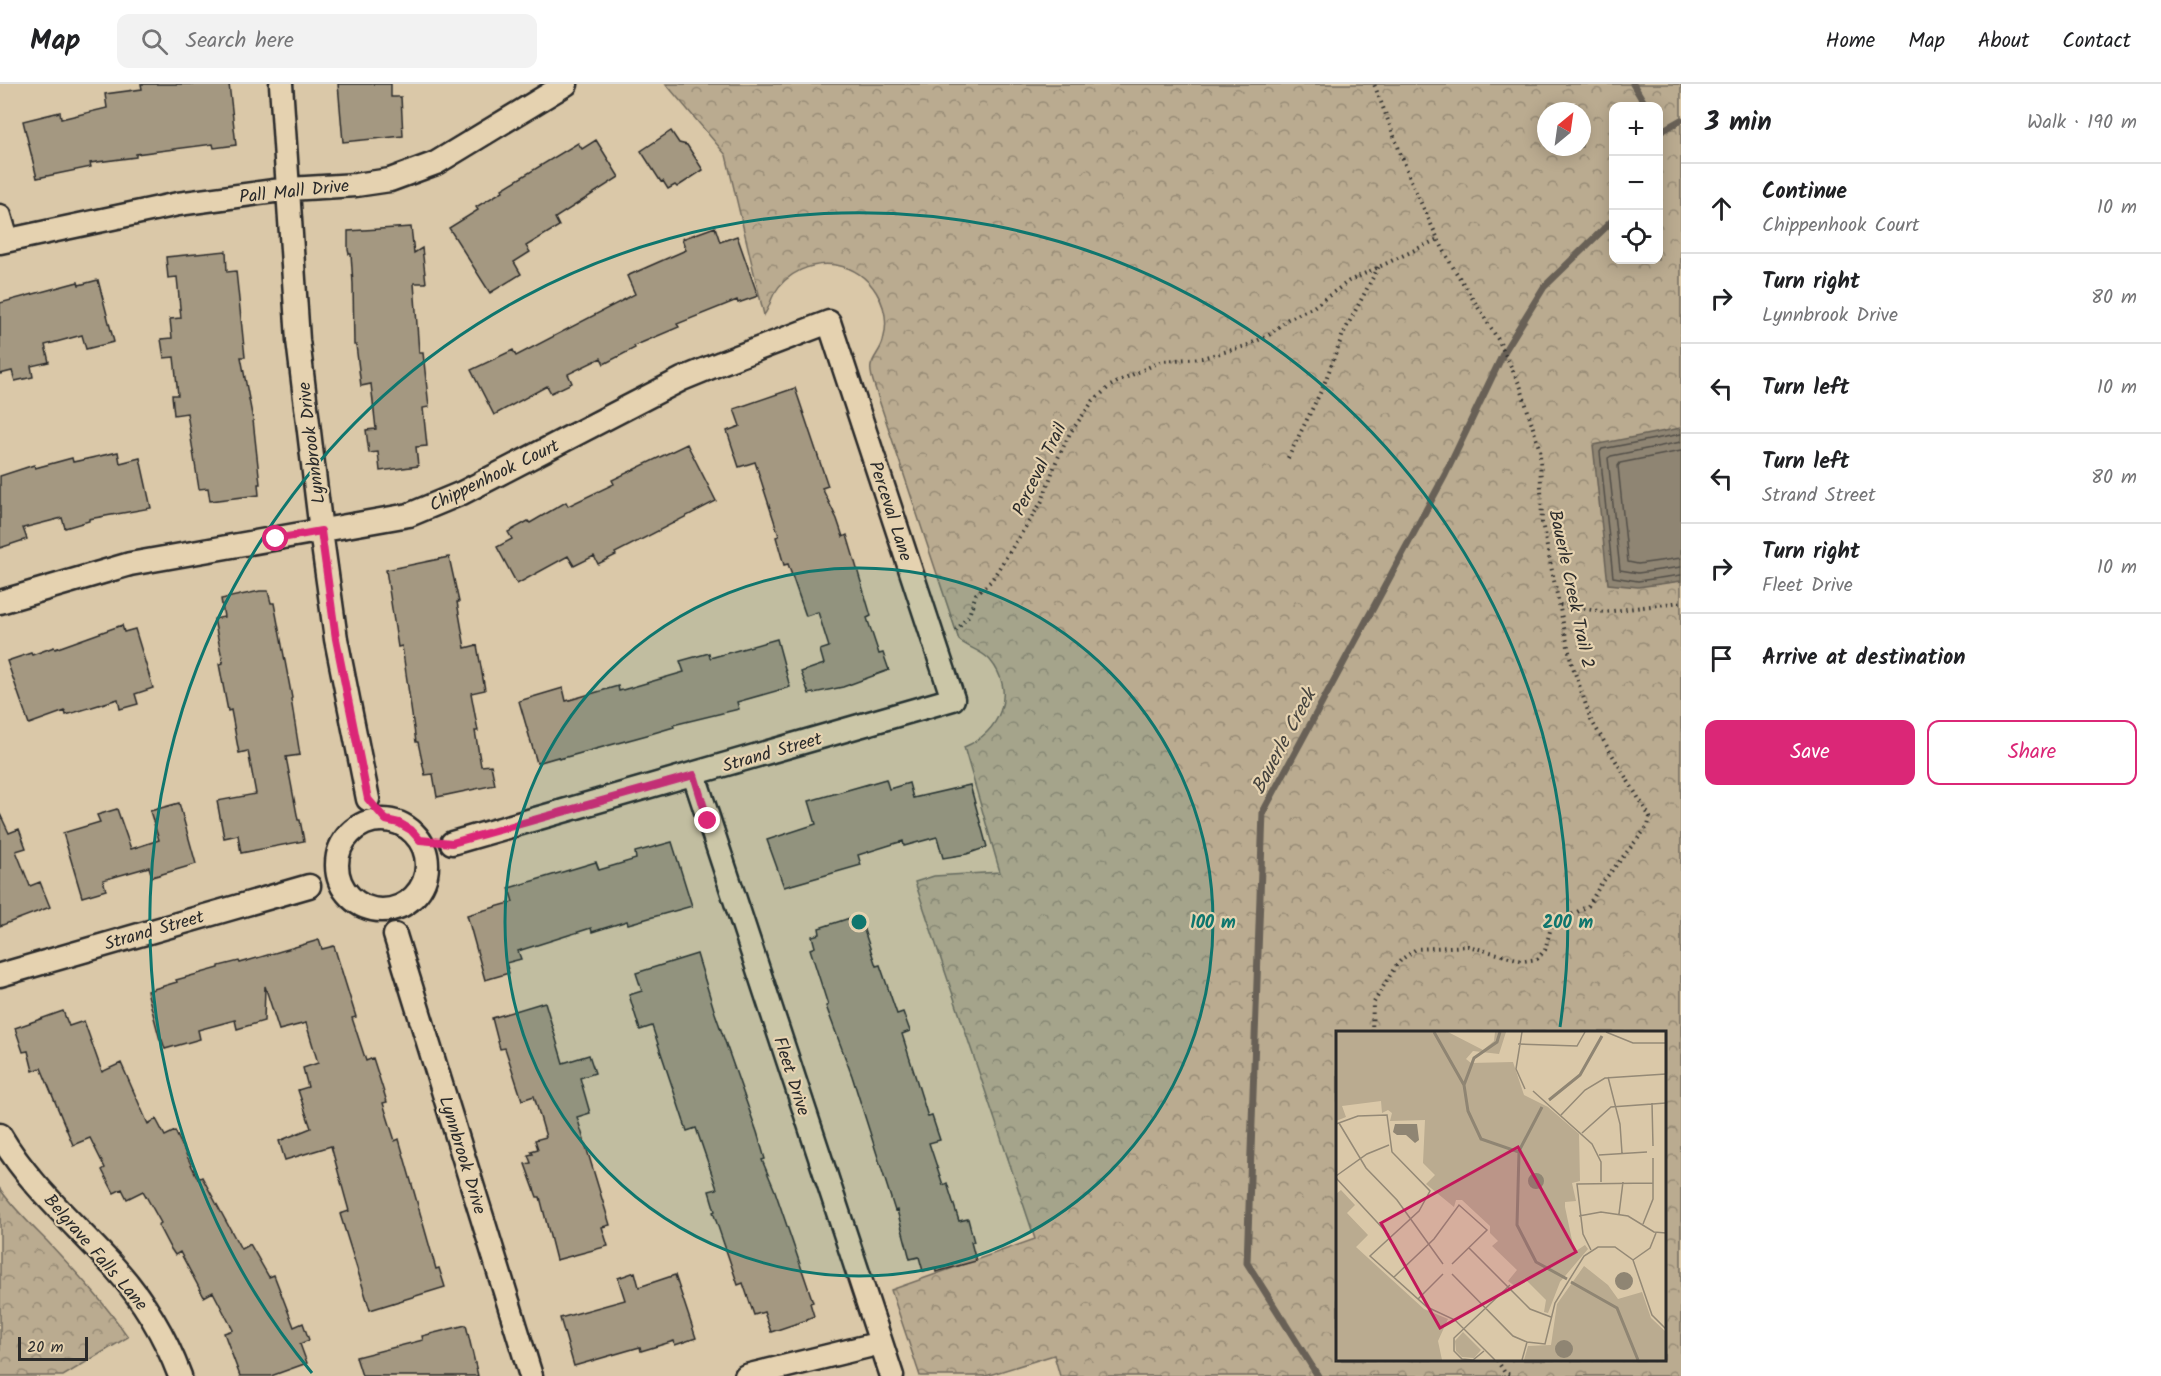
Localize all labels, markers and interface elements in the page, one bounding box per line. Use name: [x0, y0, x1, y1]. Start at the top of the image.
search box: [117, 14, 537, 68]
text: Map: [30, 19, 81, 64]
text: Search here: [186, 24, 294, 59]
icon: search: [138, 25, 171, 58]
text: Home: [1826, 25, 1875, 58]
text: Map: [1908, 25, 1945, 58]
text: About: [1978, 25, 2029, 58]
text: Contact: [2062, 25, 2131, 58]
north arrow: [1537, 102, 1591, 156]
map controls: [1609, 102, 1663, 264]
button: +: [1609, 102, 1663, 156]
text: 3 min: [1705, 102, 1772, 144]
text: Walk · 190 m: [2027, 107, 2137, 139]
button: −: [1609, 156, 1663, 210]
street label: Pall Mall Drive: [238, 172, 351, 213]
text: Continue: [1762, 175, 1847, 210]
icon: ahead: [1705, 192, 1738, 225]
text: 10 m: [2097, 192, 2137, 224]
button: locate: [1609, 210, 1663, 264]
text: Chippenhook Court: [1762, 210, 1920, 242]
text: Turn right: [1762, 265, 1860, 300]
icon: right: [1705, 282, 1738, 315]
text: 80 m: [2091, 282, 2137, 314]
text: Lynnbrook Drive: [1762, 300, 1898, 332]
text: Turn left: [1762, 371, 1849, 406]
icon: left: [1705, 372, 1738, 405]
text: 10 m: [2097, 372, 2137, 404]
street label: Lynnbrook Drive: [291, 380, 334, 505]
street label: Perceval Trail: [1005, 418, 1076, 521]
street label: Chippenhook Court: [425, 432, 566, 520]
text: Turn left: [1762, 445, 1849, 480]
street label: Perceval Lane: [860, 458, 919, 565]
icon: left: [1705, 462, 1738, 495]
text: 80 m: [2091, 462, 2137, 494]
text: Strand Street: [1762, 480, 1876, 512]
street label: Bauerle Creek Trail 2: [1540, 507, 1601, 671]
route start: [262, 525, 288, 551]
text: Turn right: [1762, 535, 1860, 570]
icon: right: [1705, 552, 1738, 585]
text: 10 m: [2097, 552, 2137, 584]
text: Fleet Drive: [1762, 570, 1853, 602]
text: Arrive at destination: [1762, 641, 1965, 676]
icon: arrive: [1705, 642, 1738, 675]
water label: Bauerle Creek: [1244, 681, 1327, 800]
button: Save: [1705, 720, 1915, 785]
button: Share: [1927, 720, 2137, 785]
street label: Strand Street: [719, 725, 827, 781]
route end: [694, 807, 720, 833]
street label: Strand Street: [101, 903, 209, 959]
text: 100 m: [1190, 909, 1236, 938]
text: 200 m: [1543, 909, 1594, 938]
centre of rings: [849, 912, 869, 932]
inset map: [1336, 1031, 1666, 1361]
street label: Fleet Drive: [764, 1033, 817, 1120]
street label: Lynnbrook Drive: [430, 1093, 493, 1218]
street label: Belgrave Falls Lane: [36, 1188, 154, 1318]
scale bar: [18, 1334, 88, 1362]
text: 20 m: [27, 1335, 63, 1360]

